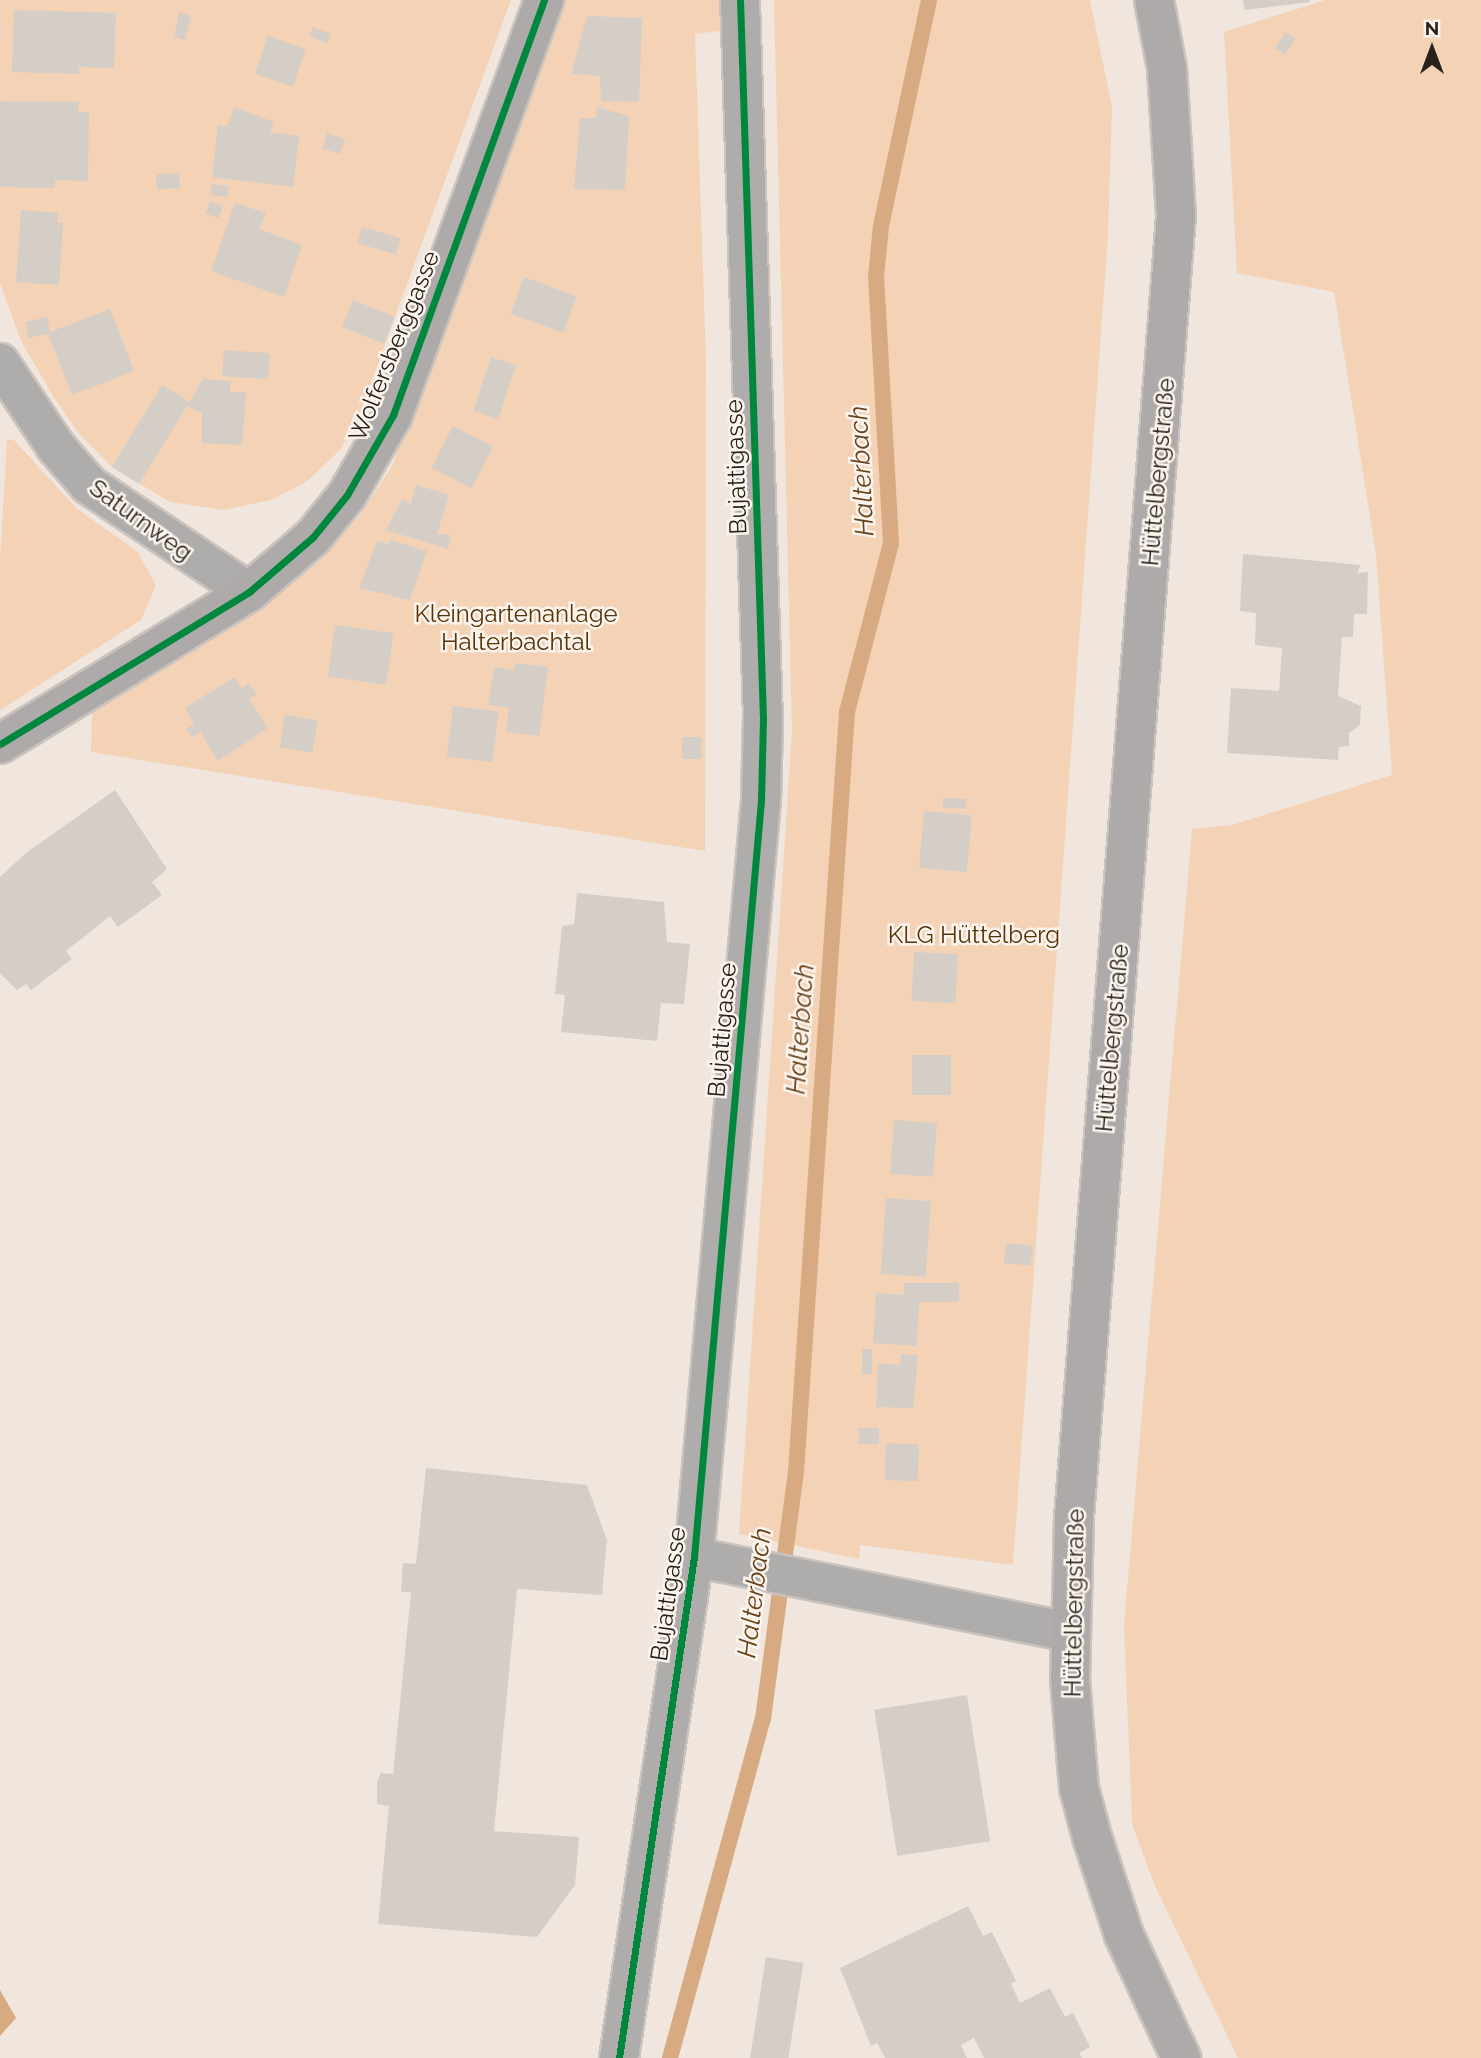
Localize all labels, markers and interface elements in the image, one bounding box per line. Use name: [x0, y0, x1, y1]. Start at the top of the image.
north arrow: [1397, 14, 1467, 84]
text: N: [1425, 17, 1439, 39]
street label: Wolfersberggasse: [343, 247, 445, 445]
street label: Hüttelbergstraße: [1135, 377, 1181, 567]
street label: Bujattigasse: [719, 399, 753, 535]
water label: Halterbach: [843, 405, 881, 537]
street label: Saturnweg: [84, 473, 198, 567]
park label: Kleingartenanlage Halterbachtal: [414, 600, 618, 656]
park label: KLG Hüttelberg: [888, 921, 1060, 949]
street label: Hüttelbergstraße: [1089, 943, 1135, 1133]
street label: Bujattigasse: [702, 961, 742, 1099]
water label: Halterbach: [781, 963, 821, 1095]
street label: Hüttelbergstraße: [1058, 1508, 1090, 1698]
street label: Bujattigasse: [644, 1525, 692, 1663]
water label: Halterbach: [732, 1526, 778, 1660]

